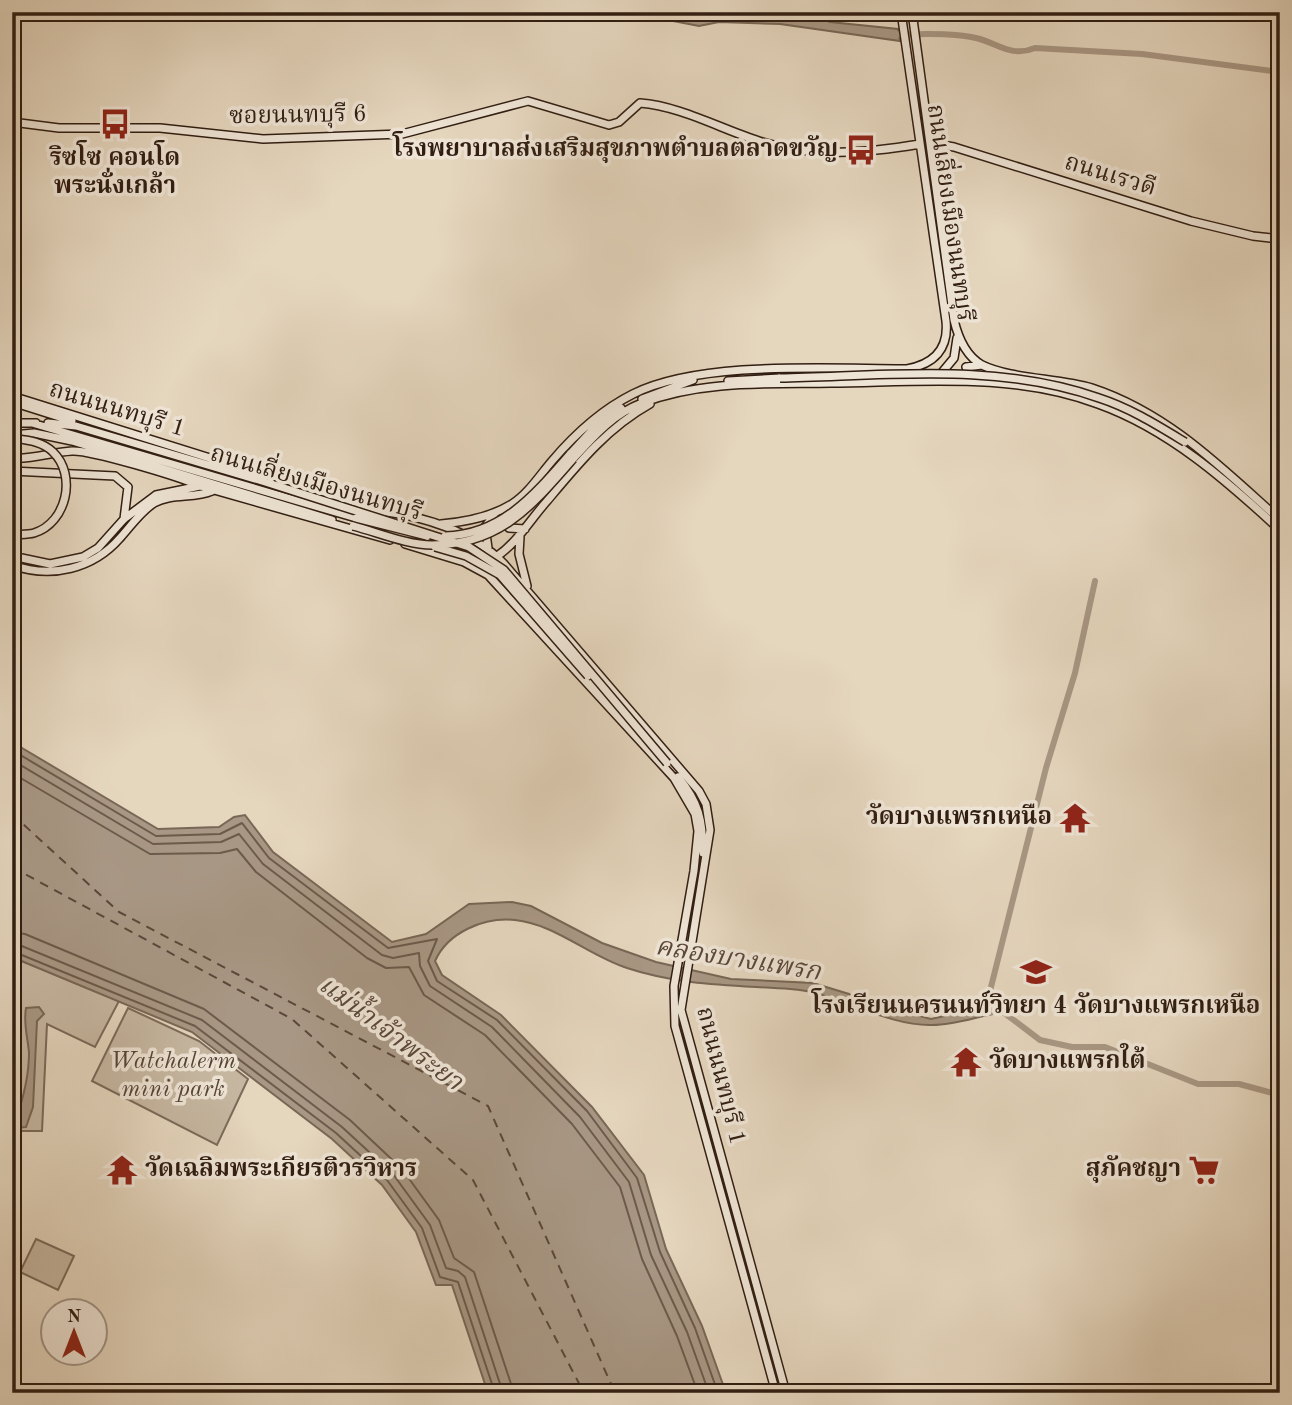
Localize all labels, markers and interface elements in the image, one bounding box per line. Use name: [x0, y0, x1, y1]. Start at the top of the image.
street label: ซอยนนทบุรี 6: [229, 100, 367, 130]
street label: ถนนเลี่ยงเมืองนนทบุรี: [921, 102, 984, 323]
bus stop icon: ริซโซ คอนโด พระนั่งเกล้า: [98, 107, 132, 141]
place label: โรงพยาบาลส่งเสริมสุขภาพตำบลตลาดขวัญ: [392, 131, 838, 163]
bus stop icon: โรงพยาบาลส่งเสริมสุขภาพตำบลตลาดขวัญ: [844, 133, 878, 167]
place label: ริซโซ คอนโด พระนั่งเกล้า: [49, 140, 180, 199]
street label: ถนนเรวดี: [1061, 148, 1159, 201]
street label: ถนนนนทบุรี 1: [46, 375, 189, 443]
street label: ถนนเลี่ยงเมืองนนทบุรี: [207, 435, 427, 527]
temple icon: วัดบางแพรกเหนือ: [1058, 801, 1092, 835]
place label: วัดบางแพรกเหนือ: [866, 803, 1052, 830]
water label: คลองบางแพรก: [654, 934, 823, 986]
school or university icon: โรงเรียนนครนนท์วิทยา 4 วัดบางแพรกเหนือ: [1019, 955, 1053, 989]
water label: แม่น้ำเจ้าพระยา: [314, 966, 472, 1097]
place label: โรงเรียนนครนนท์วิทยา 4 วัดบางแพรกเหนือ: [811, 988, 1260, 1019]
street label: ถนนนนทบุรี 1: [690, 1004, 752, 1148]
place label: วัดบางแพรกใต้: [989, 1043, 1145, 1074]
temple icon: วัดบางแพรกใต้: [949, 1045, 983, 1079]
park label: Watchalerm mini park: [110, 1050, 236, 1102]
temple icon: วัดเฉลิมพระเกียรติวรวิหาร: [105, 1153, 139, 1187]
supermarket icon: สุภัคชญา: [1187, 1153, 1221, 1187]
place label: วัดเฉลิมพระเกียรติวรวิหาร: [145, 1155, 417, 1182]
place label: สุภัคชญา: [1086, 1155, 1181, 1183]
north arrow: [38, 1296, 108, 1366]
text: N: [67, 1308, 82, 1327]

